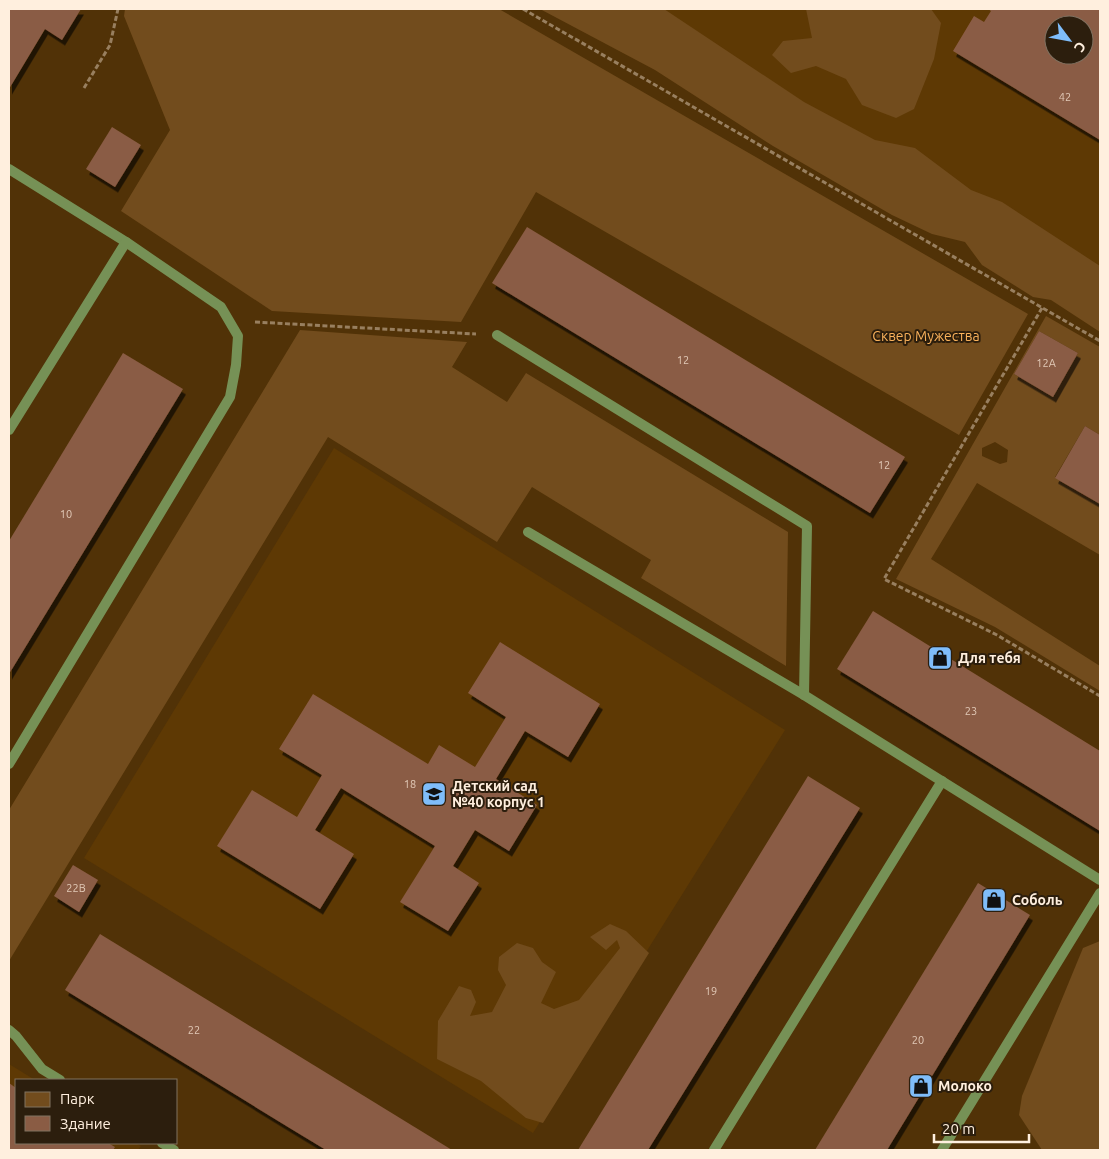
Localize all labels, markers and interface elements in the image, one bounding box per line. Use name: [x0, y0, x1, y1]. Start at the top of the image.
north arrow: [1044, 15, 1094, 65]
text: С: [1071, 39, 1089, 55]
house number: 42: [1059, 91, 1071, 103]
park label: Сквер Мужества: [872, 328, 980, 344]
house number: 12: [677, 354, 689, 366]
house number: 12А: [1036, 357, 1057, 369]
house number: 12: [878, 459, 890, 471]
house number: 10: [60, 508, 72, 520]
shop icon: Для тебя: [927, 645, 953, 671]
place label: Для тебя: [958, 650, 1021, 666]
house number: 23: [965, 705, 977, 717]
house number: 18: [404, 778, 416, 790]
place label: Детский сад №40 корпус 1: [452, 778, 545, 810]
school or university icon: Детский сад №40 корпус 1: [421, 781, 447, 807]
house number: 22В: [66, 882, 86, 894]
shop icon: Соболь: [981, 887, 1007, 913]
place label: Соболь: [1012, 892, 1063, 908]
house number: 19: [705, 985, 717, 997]
house number: 22: [188, 1024, 200, 1036]
house number: 20: [912, 1034, 924, 1046]
shop icon: Молоко: [908, 1073, 934, 1099]
place label: Молоко: [938, 1078, 992, 1094]
legend: [15, 1079, 178, 1144]
text: Парк: [60, 1090, 95, 1107]
scale bar: [934, 1112, 1029, 1144]
text: Здание: [60, 1115, 111, 1132]
text: 20 m: [942, 1120, 975, 1137]

